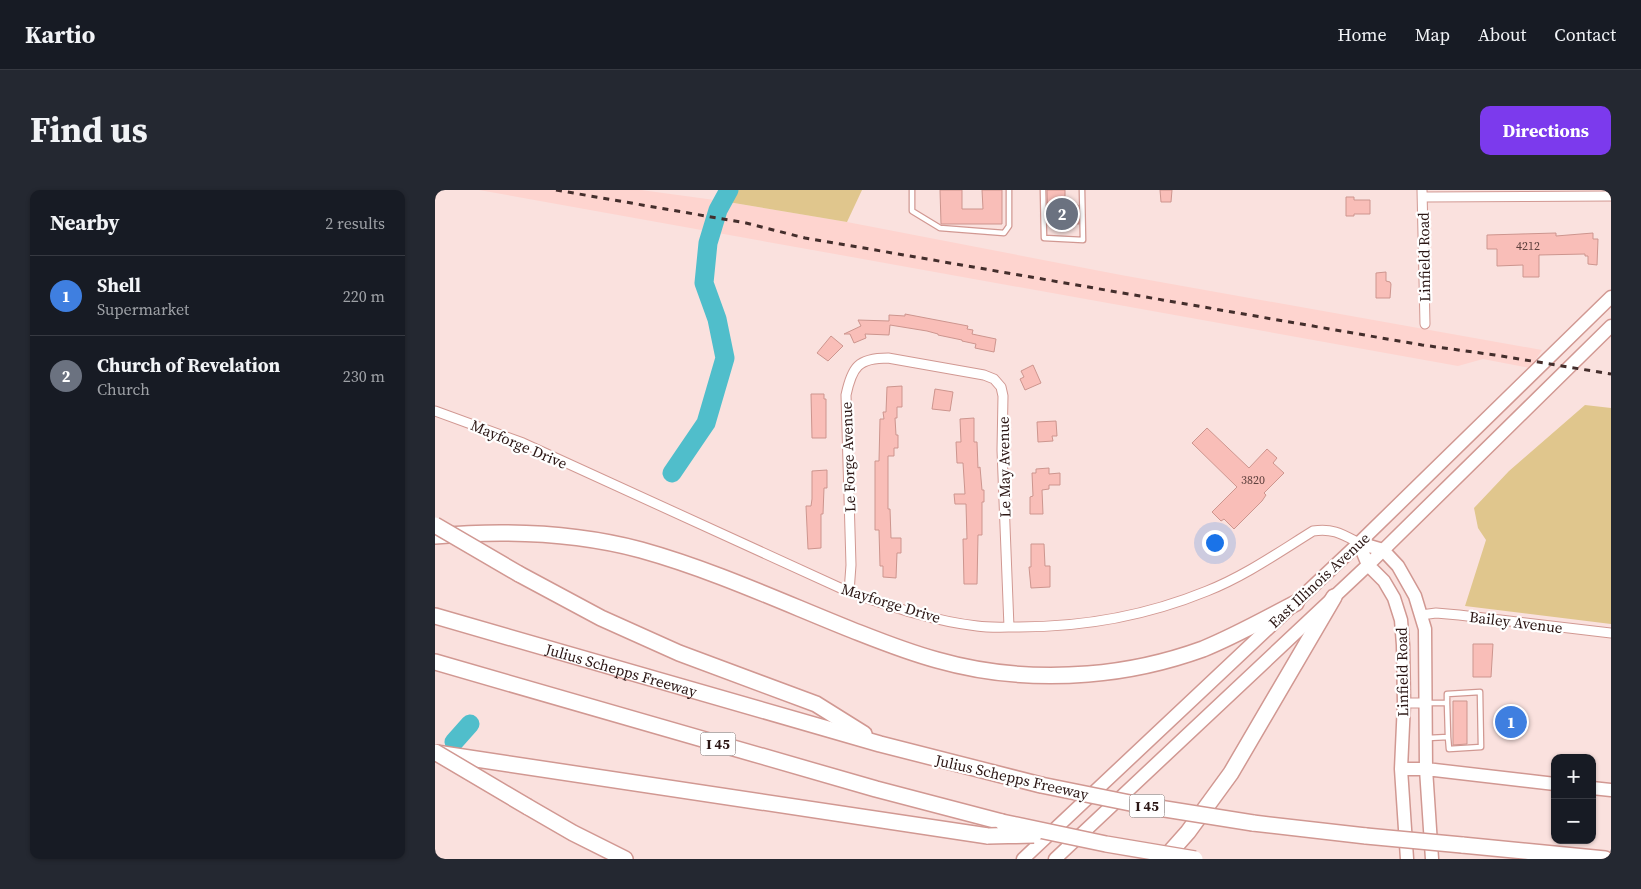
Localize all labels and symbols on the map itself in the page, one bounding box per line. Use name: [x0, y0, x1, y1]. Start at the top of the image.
pin: 2: [1046, 195, 1078, 233]
street label: Linfield Road: [1413, 212, 1435, 302]
house number: 4212: [1516, 238, 1540, 254]
street label: Le Forge Avenue: [836, 401, 860, 513]
street label: Mayforge Drive: [468, 414, 571, 474]
street label: Le May Avenue: [993, 416, 1015, 518]
house number: 3820: [1241, 472, 1265, 488]
street label: East Illinois Avenue: [1264, 527, 1375, 633]
your location: [1202, 530, 1228, 556]
street label: Mayforge Drive: [839, 578, 944, 628]
street label: Bailey Avenue: [1468, 606, 1564, 638]
street label: Linfield Road: [1391, 627, 1413, 717]
street label: Julius Schepps Freeway: [542, 638, 700, 701]
pin: 1: [1495, 703, 1527, 741]
road number: I 45: [701, 732, 735, 756]
street label: Julius Schepps Freeway: [932, 749, 1091, 805]
road number: I 45: [1129, 794, 1165, 818]

